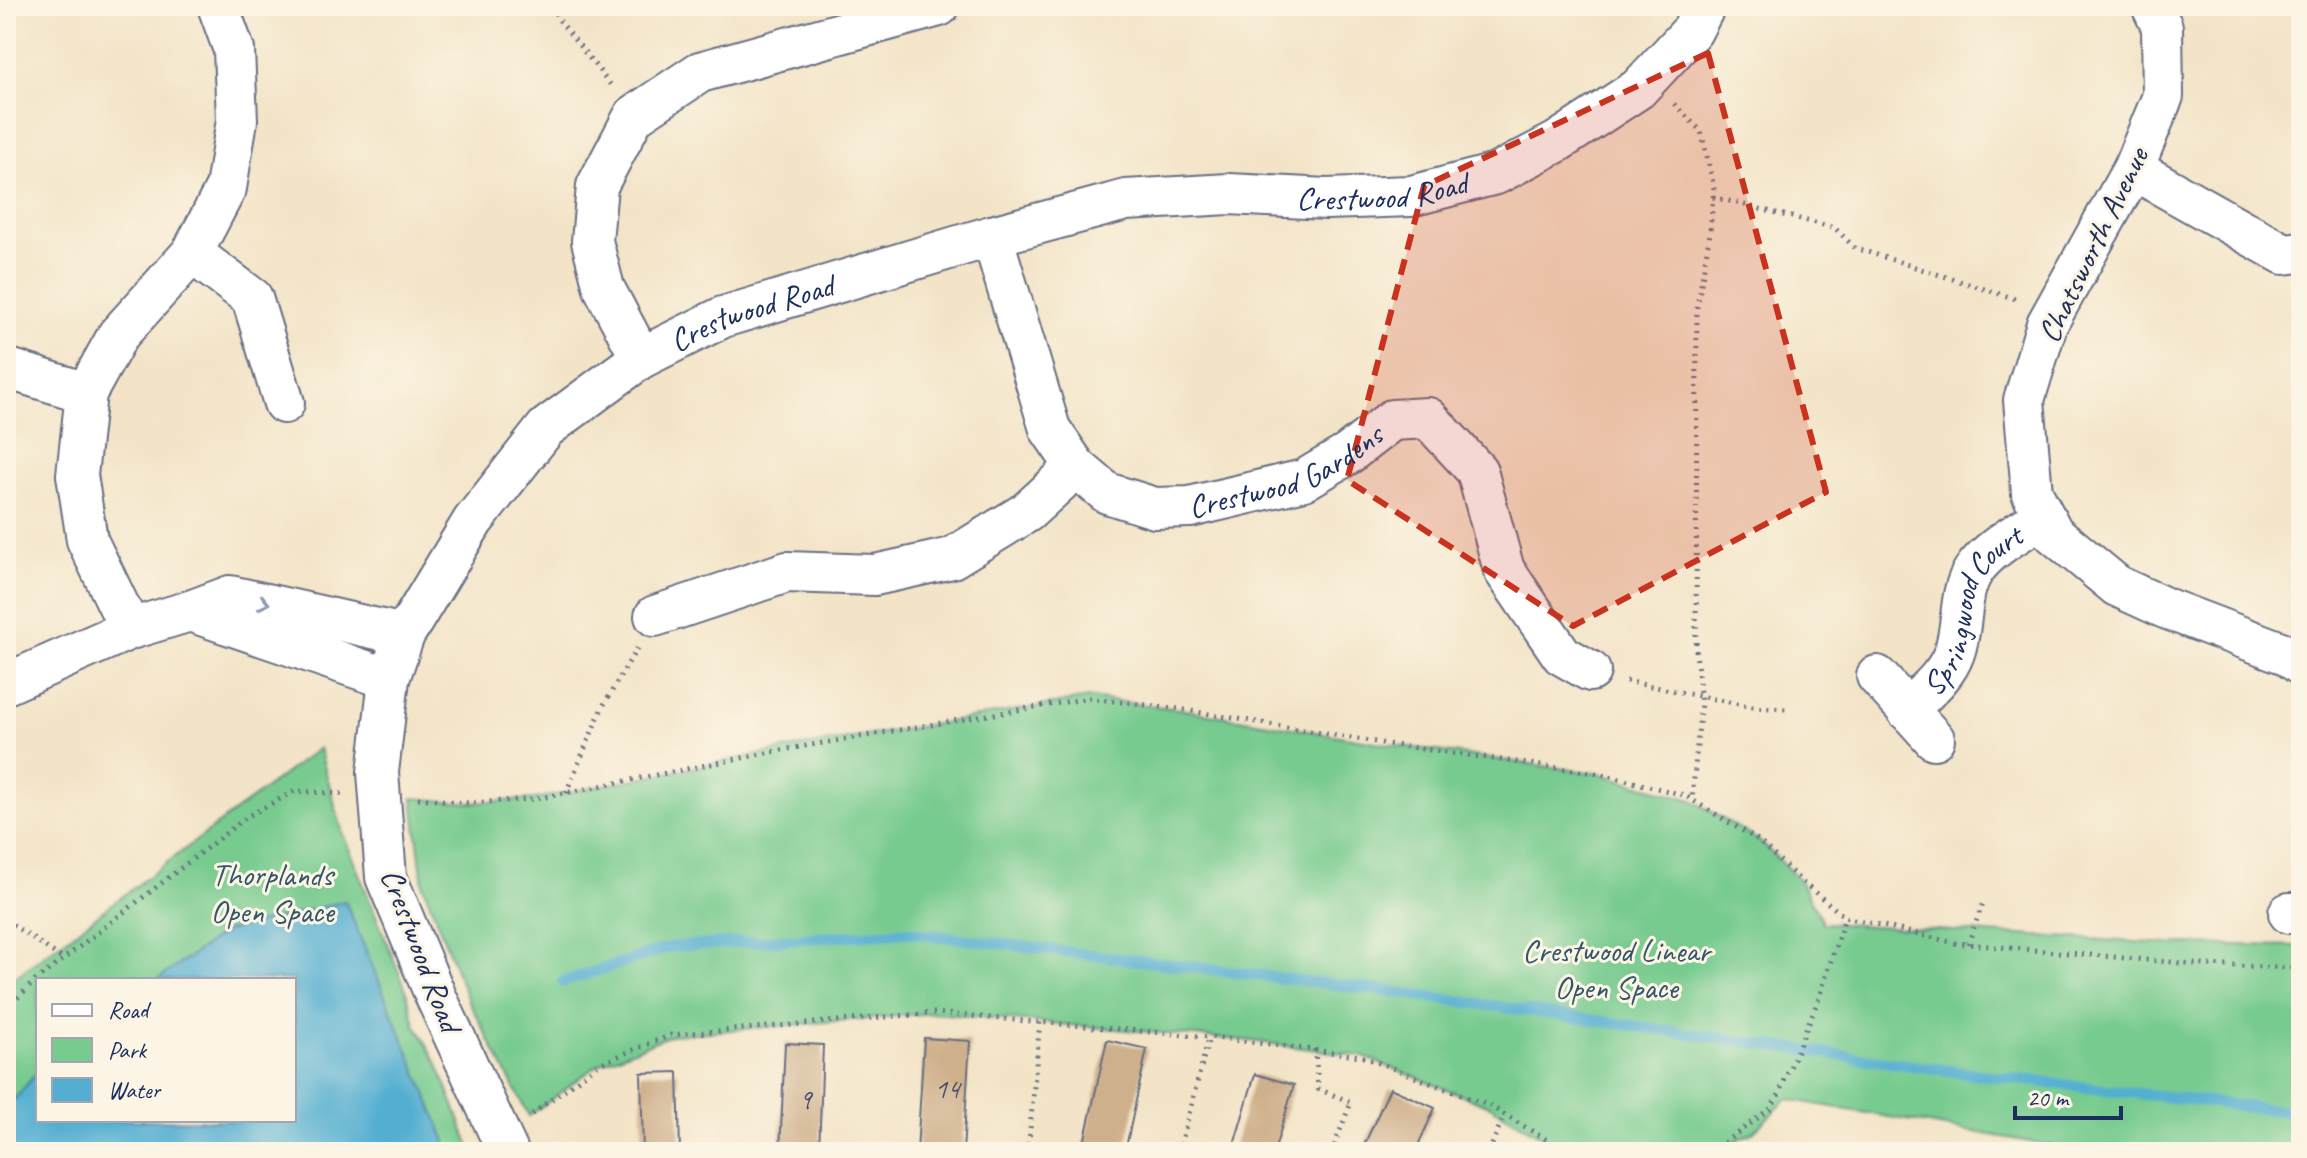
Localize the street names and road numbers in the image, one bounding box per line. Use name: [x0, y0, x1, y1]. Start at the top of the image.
street label: Chatsworth Avenue: [2028, 139, 2159, 349]
street label: Crestwood Road: [1296, 161, 1476, 220]
street label: Crestwood Road: [663, 263, 843, 361]
street label: Crestwood Gardens: [1184, 413, 1393, 527]
street label: Springwood Court: [1913, 513, 2033, 704]
street label: Crestwood Road: [371, 863, 472, 1042]

